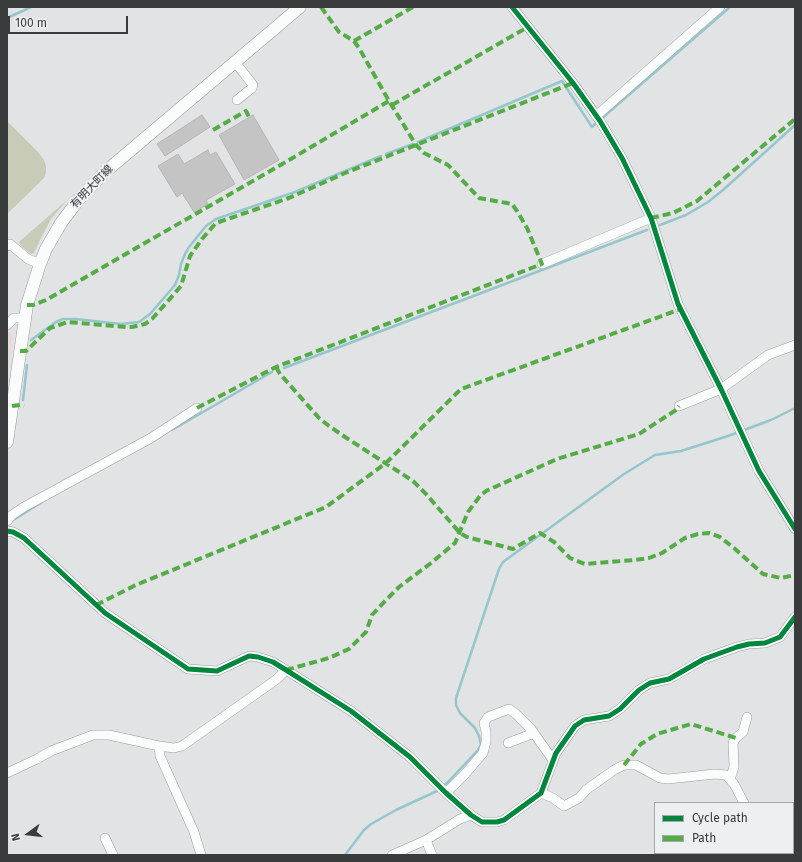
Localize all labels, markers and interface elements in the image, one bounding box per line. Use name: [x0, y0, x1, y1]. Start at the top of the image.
scale bar: [10, 8, 130, 34]
text: 100 m: [15, 16, 47, 30]
street label: 有明大町線: [68, 163, 116, 211]
legend: [654, 802, 794, 854]
text: Cycle path: [692, 811, 748, 825]
north arrow: [8, 814, 48, 854]
text: Path: [692, 831, 716, 845]
text: N: [9, 832, 23, 842]

